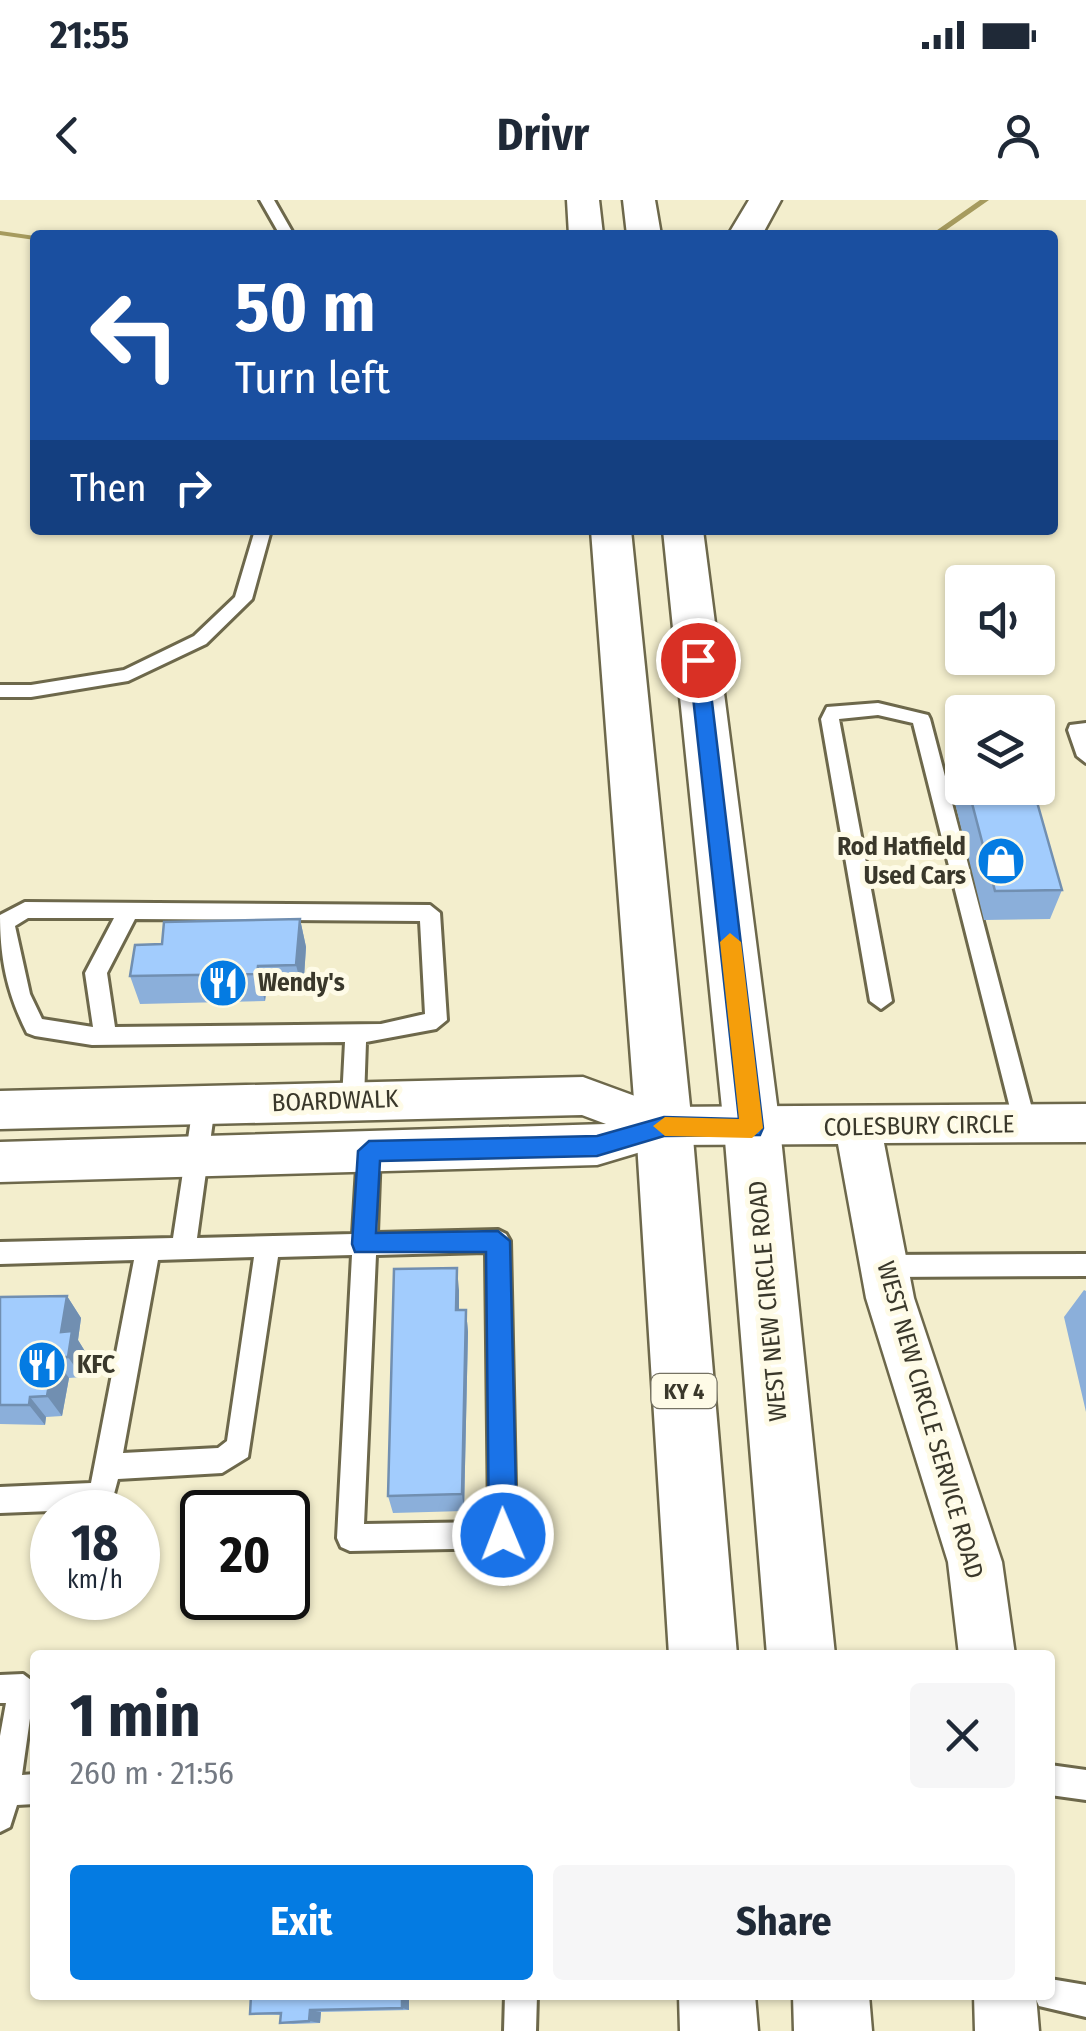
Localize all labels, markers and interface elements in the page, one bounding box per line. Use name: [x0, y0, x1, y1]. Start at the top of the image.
text: 21:55: [50, 12, 129, 58]
icon: back: [40, 108, 95, 163]
text: Drivr: [497, 108, 589, 162]
icon: person: [991, 108, 1046, 163]
text: 50 m: [235, 266, 376, 350]
icon: left: [70, 270, 200, 400]
text: Turn left: [235, 351, 390, 405]
icon: right: [166, 460, 221, 515]
text: Then: [70, 465, 146, 511]
map controls: [945, 565, 1055, 805]
button: sound: [945, 565, 1055, 675]
pin: [656, 618, 741, 703]
icon: arrive: [671, 633, 726, 688]
button: layers: [945, 695, 1055, 805]
place label: Rod Hatfield Used Cars: [837, 832, 966, 891]
shop icon: Rod Hatfield Used Cars: [975, 835, 1027, 887]
restaurant icon: Wendy's: [197, 957, 249, 1009]
place label: Wendy's: [258, 968, 345, 998]
street label: BOARDWALK: [271, 1084, 400, 1118]
street label: COLESBURY CIRCLE: [823, 1109, 1015, 1143]
street label: WEST NEW CIRCLE ROAD: [743, 1179, 793, 1423]
street label: WEST NEW CIRCLE SERVICE ROAD: [870, 1258, 990, 1582]
restaurant icon: KFC: [16, 1339, 68, 1391]
place label: KFC: [77, 1350, 115, 1380]
road number: KY 4: [652, 1374, 716, 1408]
position arrow: [451, 1483, 555, 1587]
speed limit sign: 20: [180, 1490, 310, 1620]
text: 18: [71, 1513, 119, 1573]
text: km/h: [67, 1565, 123, 1595]
text: 1 min: [70, 1680, 201, 1752]
button: close: [910, 1683, 1015, 1788]
text: 260 m · 21:56: [70, 1754, 234, 1792]
button: Exit: [70, 1865, 533, 1980]
button: Share: [553, 1865, 1015, 1980]

